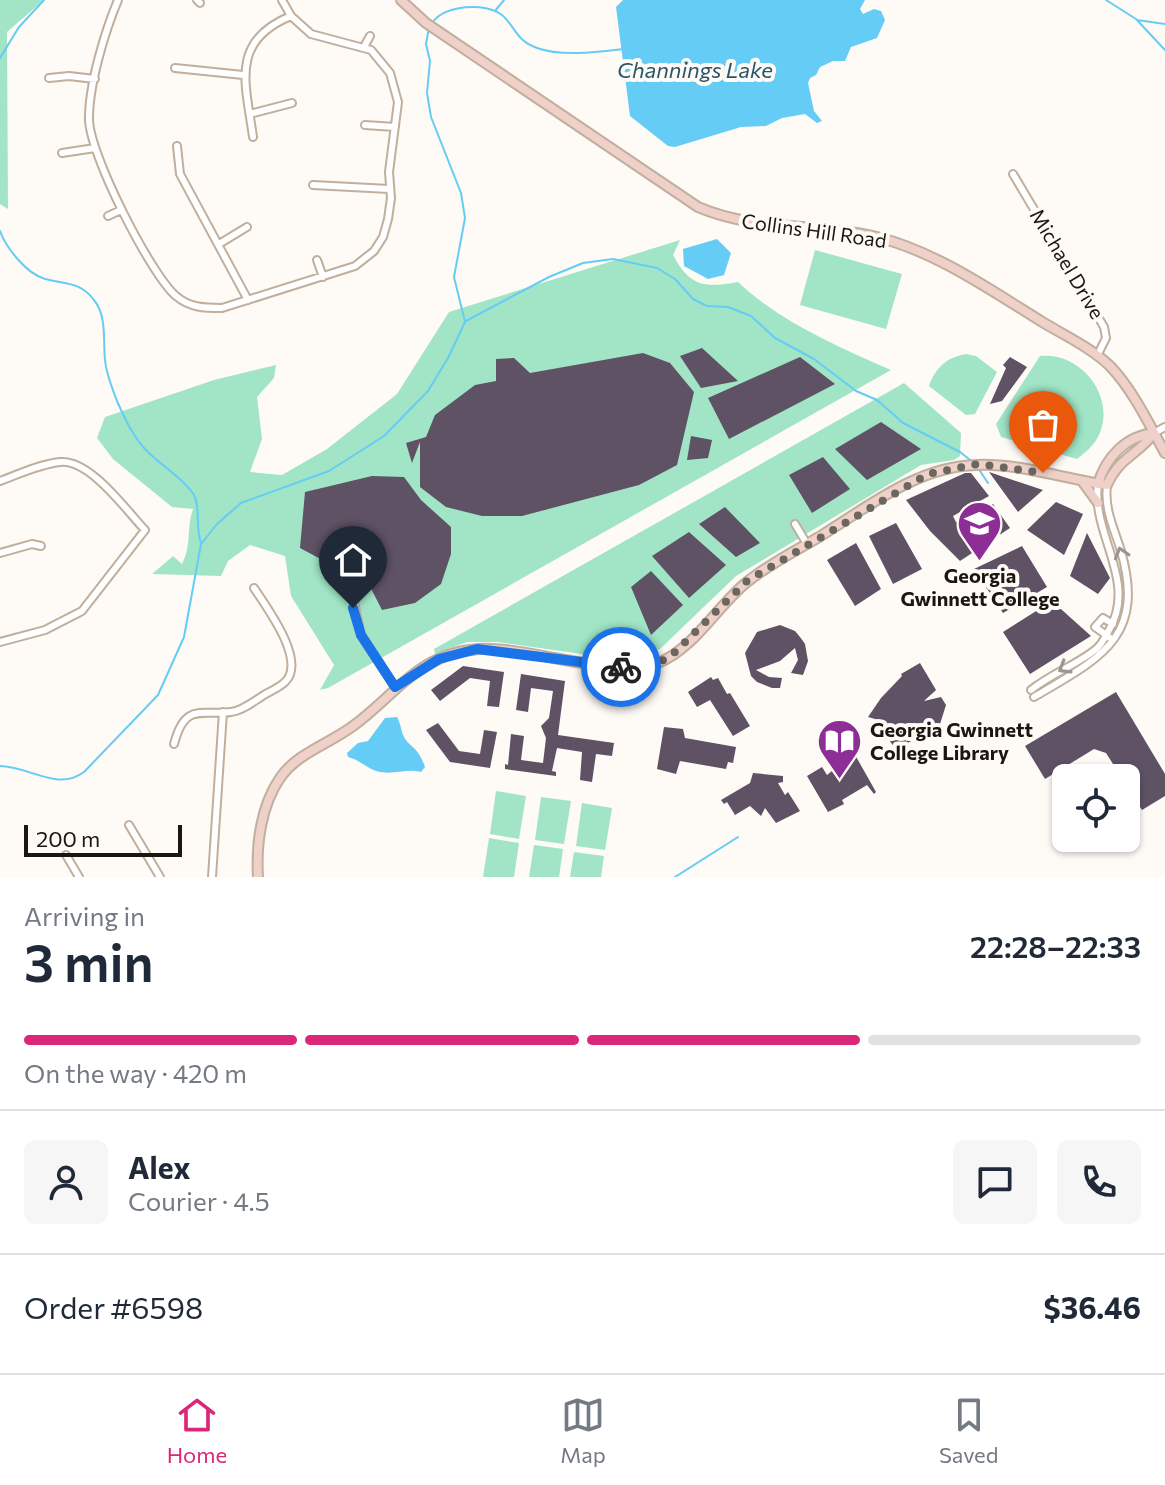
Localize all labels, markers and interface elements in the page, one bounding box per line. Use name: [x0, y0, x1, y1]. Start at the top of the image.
water label: Channings Lake: [617, 56, 773, 83]
street label: Michael Drive: [1026, 204, 1110, 323]
street label: Collins Hill Road: [740, 208, 888, 252]
pin: [1009, 391, 1077, 473]
icon: bag: [1021, 403, 1065, 447]
school or university icon: Georgia Gwinnett College: [956, 500, 1004, 563]
pin: [319, 526, 387, 608]
icon: home: [331, 538, 375, 582]
one-way arrow: [1114, 547, 1130, 560]
place label: Georgia Gwinnett College: [901, 563, 1059, 610]
courier: [581, 627, 661, 707]
icon: bike: [599, 645, 643, 689]
one-way arrow: [1058, 658, 1073, 673]
library icon: Georgia Gwinnett College Library: [815, 717, 863, 780]
place label: Georgia Gwinnett College Library: [870, 717, 1033, 764]
map controls: [1052, 764, 1140, 852]
button: locate: [1052, 764, 1140, 852]
scale bar: [24, 821, 182, 857]
text: 200 m: [36, 825, 100, 852]
text: Arriving in: [24, 900, 145, 931]
text: 22:28–22:33: [970, 927, 1141, 964]
text: 3 min: [24, 929, 153, 993]
text: On the way · 420 m: [24, 1057, 247, 1088]
button: person: [24, 1140, 108, 1224]
button: chat: [953, 1140, 1037, 1224]
button: phone: [1057, 1140, 1141, 1224]
text: Alex: [128, 1148, 191, 1185]
text: Courier · 4.5: [128, 1185, 270, 1216]
text: Order #6598: [24, 1288, 203, 1325]
text: $36.46: [1044, 1288, 1141, 1325]
tab: Home: [167, 1393, 227, 1468]
tab: Map: [560, 1393, 606, 1468]
tab: Saved: [939, 1393, 998, 1468]

